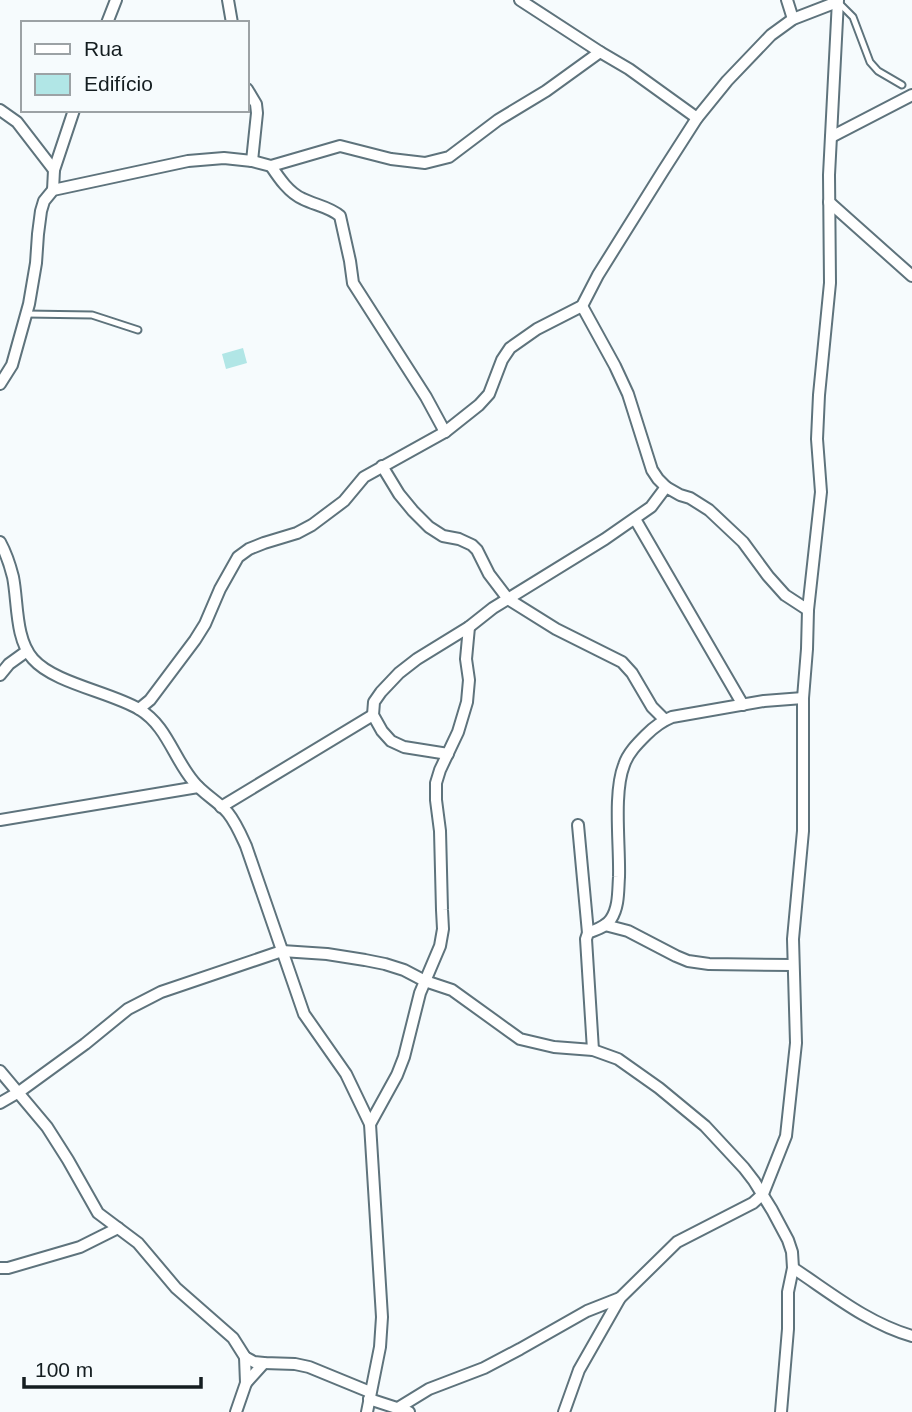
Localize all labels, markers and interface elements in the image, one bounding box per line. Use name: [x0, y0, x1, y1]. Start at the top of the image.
legend: [21, 21, 248, 112]
text: Rua: [84, 37, 123, 60]
text: Edifício: [84, 72, 153, 95]
scale bar: [24, 1346, 201, 1390]
text: 100 m: [35, 1358, 93, 1381]

